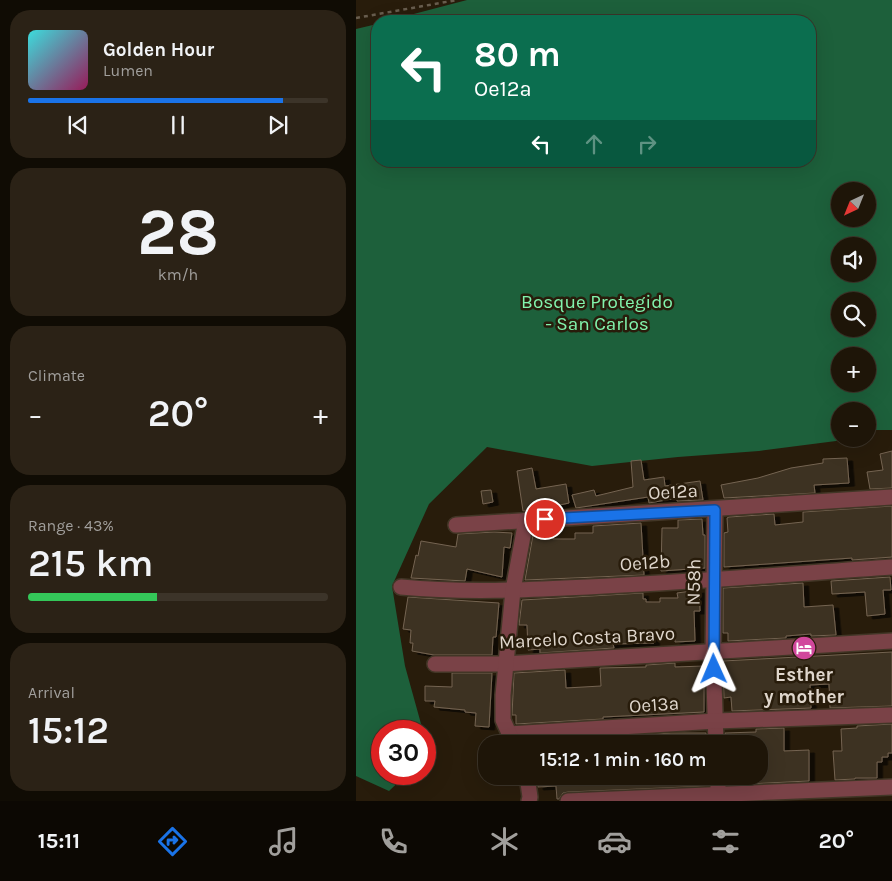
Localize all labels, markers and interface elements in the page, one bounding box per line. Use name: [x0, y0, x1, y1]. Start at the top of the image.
text: 80 m: [474, 34, 561, 75]
icon: left: [391, 35, 456, 100]
text: Golden Hour: [103, 39, 214, 61]
text: Lumen: [103, 61, 153, 80]
text: Oe12a: [474, 76, 532, 102]
icon: previous: [64, 111, 92, 139]
icon: pause: [164, 111, 192, 139]
icon: next: [264, 111, 292, 139]
icon: left: [527, 130, 555, 158]
icon: ahead: [580, 130, 608, 158]
icon: right: [633, 130, 661, 158]
north arrow: [831, 182, 876, 228]
map controls: [831, 182, 876, 447]
text: 28: [137, 194, 219, 270]
button: sound: [831, 237, 876, 282]
text: km/h: [158, 265, 198, 284]
park label: Bosque Protegido - San Carlos: [521, 291, 673, 335]
button: search: [831, 292, 876, 337]
button: +: [831, 347, 876, 392]
text: Climate: [28, 366, 85, 385]
text: 20°: [148, 391, 208, 436]
text: −: [28, 398, 43, 431]
text: +: [313, 398, 328, 431]
button: −: [831, 402, 876, 447]
street label: Oe12a: [648, 480, 698, 504]
pin: [524, 498, 566, 540]
icon: arrive: [531, 505, 559, 533]
text: Range · 43%: [28, 516, 114, 535]
text: 215 km: [28, 541, 154, 586]
street label: Oe12b: [619, 550, 671, 576]
street label: N58h: [683, 558, 705, 606]
street label: Marcelo Costa Bravo: [498, 622, 676, 654]
hotel icon: Esther y mother: [791, 635, 817, 661]
position arrow: [687, 642, 739, 694]
place label: Esther y mother: [764, 664, 845, 708]
text: Arrival: [28, 683, 75, 702]
street label: Oe13a: [628, 692, 680, 718]
text: 15:12: [28, 708, 109, 753]
speed limit sign: 30: [371, 720, 436, 785]
text: 15:12 · 1 min · 160 m: [540, 749, 706, 771]
icon: directions: [155, 824, 190, 859]
icon: music: [266, 824, 301, 859]
icon: phone: [376, 824, 411, 859]
icon: climate: [487, 824, 522, 859]
icon: car: [597, 824, 632, 859]
icon: filters: [708, 824, 743, 859]
text: 15:11: [38, 828, 80, 854]
text: 20°: [818, 828, 854, 854]

